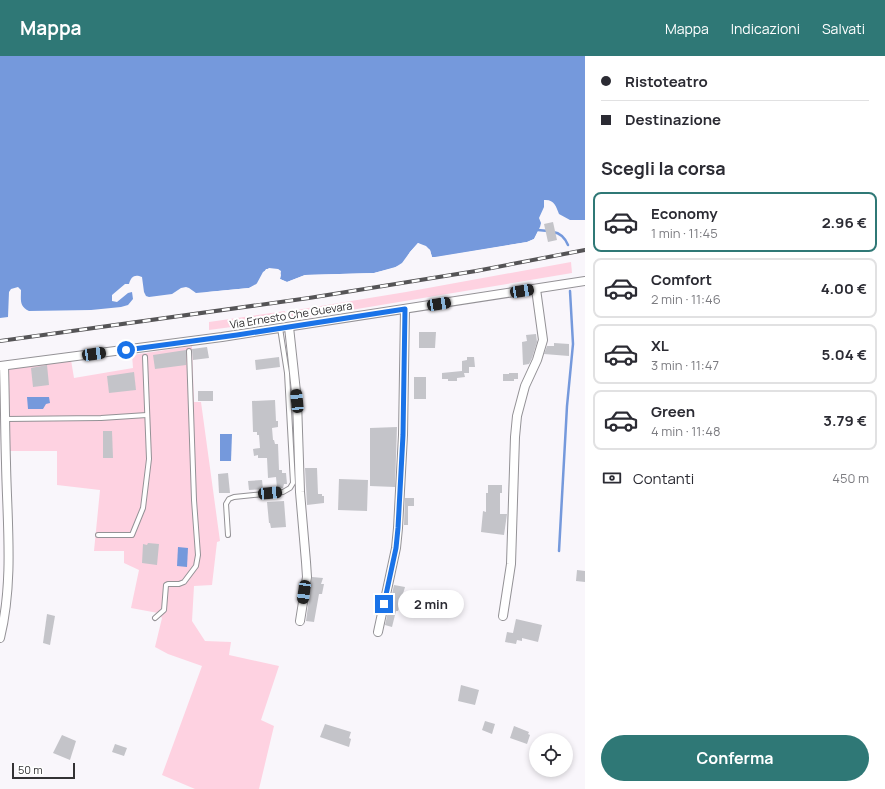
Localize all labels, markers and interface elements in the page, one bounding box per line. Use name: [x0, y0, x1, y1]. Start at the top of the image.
text: Mappa: [20, 15, 82, 41]
text: Mappa: [665, 19, 709, 38]
text: Indicazioni: [731, 19, 800, 38]
text: Salvati: [822, 19, 865, 38]
text: Ristoteatro: [625, 71, 708, 92]
text: Destinazione: [625, 109, 721, 130]
text: Scegli la corsa: [601, 156, 726, 180]
text: Economy: [651, 203, 718, 224]
icon: car: [603, 204, 639, 240]
text: 2.96 €: [822, 212, 867, 233]
text: 1 min · 11:45: [651, 224, 718, 242]
text: Comfort: [651, 269, 712, 290]
icon: car: [603, 270, 639, 306]
text: 4.00 €: [821, 278, 867, 299]
car: [509, 283, 535, 299]
text: 2 min · 11:46: [651, 290, 721, 308]
car: [426, 296, 452, 312]
street label: Via Ernesto Che Guevara: [229, 297, 353, 332]
text: XL: [651, 335, 669, 356]
icon: car: [603, 336, 639, 372]
route start: [117, 341, 135, 359]
text: 5.04 €: [821, 344, 867, 365]
car: [81, 346, 107, 362]
text: 3 min · 11:47: [651, 356, 719, 374]
car: [290, 388, 304, 414]
text: Green: [651, 401, 695, 422]
icon: car: [603, 402, 639, 438]
text: 3.79 €: [823, 410, 867, 431]
text: 4 min · 11:48: [651, 422, 720, 440]
icon: cash: [601, 467, 623, 489]
text: Contanti: [633, 468, 694, 489]
text: 450 m: [832, 469, 869, 487]
car: [258, 486, 282, 500]
car: [296, 579, 312, 605]
callout: 2 min: [398, 590, 464, 618]
route end: [375, 595, 393, 613]
text: 2 min: [414, 595, 448, 613]
map controls: [529, 733, 573, 777]
button: locate: [529, 733, 573, 777]
button: Conferma: [601, 735, 869, 781]
scale bar: [12, 761, 75, 780]
text: 50 m: [18, 762, 43, 777]

